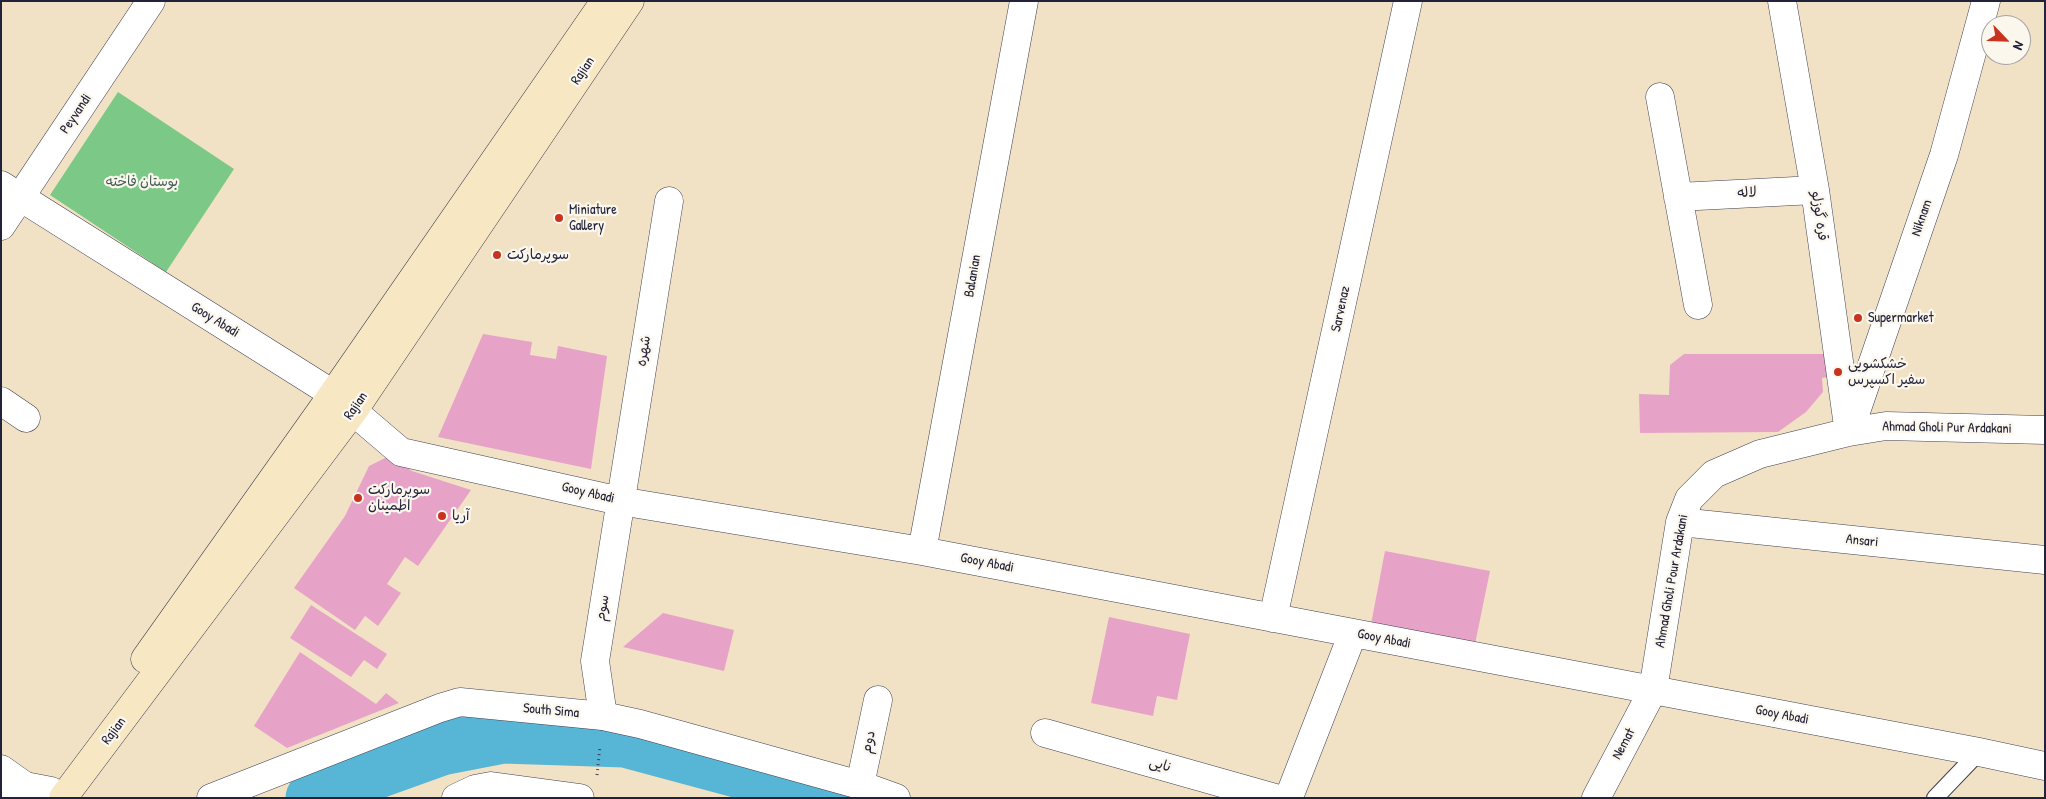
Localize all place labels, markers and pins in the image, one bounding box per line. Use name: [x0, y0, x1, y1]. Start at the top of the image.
place label: Miniature Gallery: [569, 202, 617, 234]
marker: Miniature Gallery: [553, 212, 565, 224]
place label: سوپرمارکت: [507, 247, 569, 263]
marker: سوپرمارکت: [491, 249, 503, 261]
place label: Supermarket: [1868, 310, 1934, 326]
marker: Supermarket: [1852, 312, 1864, 324]
place label: خشکشویی سفیر اکسپرس: [1848, 356, 1925, 388]
marker: خشکشویی سفیر اکسپرس: [1832, 366, 1844, 378]
place label: سوپرمارکت اطمینان: [368, 482, 430, 514]
marker: سوپرمارکت اطمینان: [352, 492, 364, 504]
place label: آریا: [452, 508, 470, 524]
marker: آریا: [436, 510, 448, 522]

